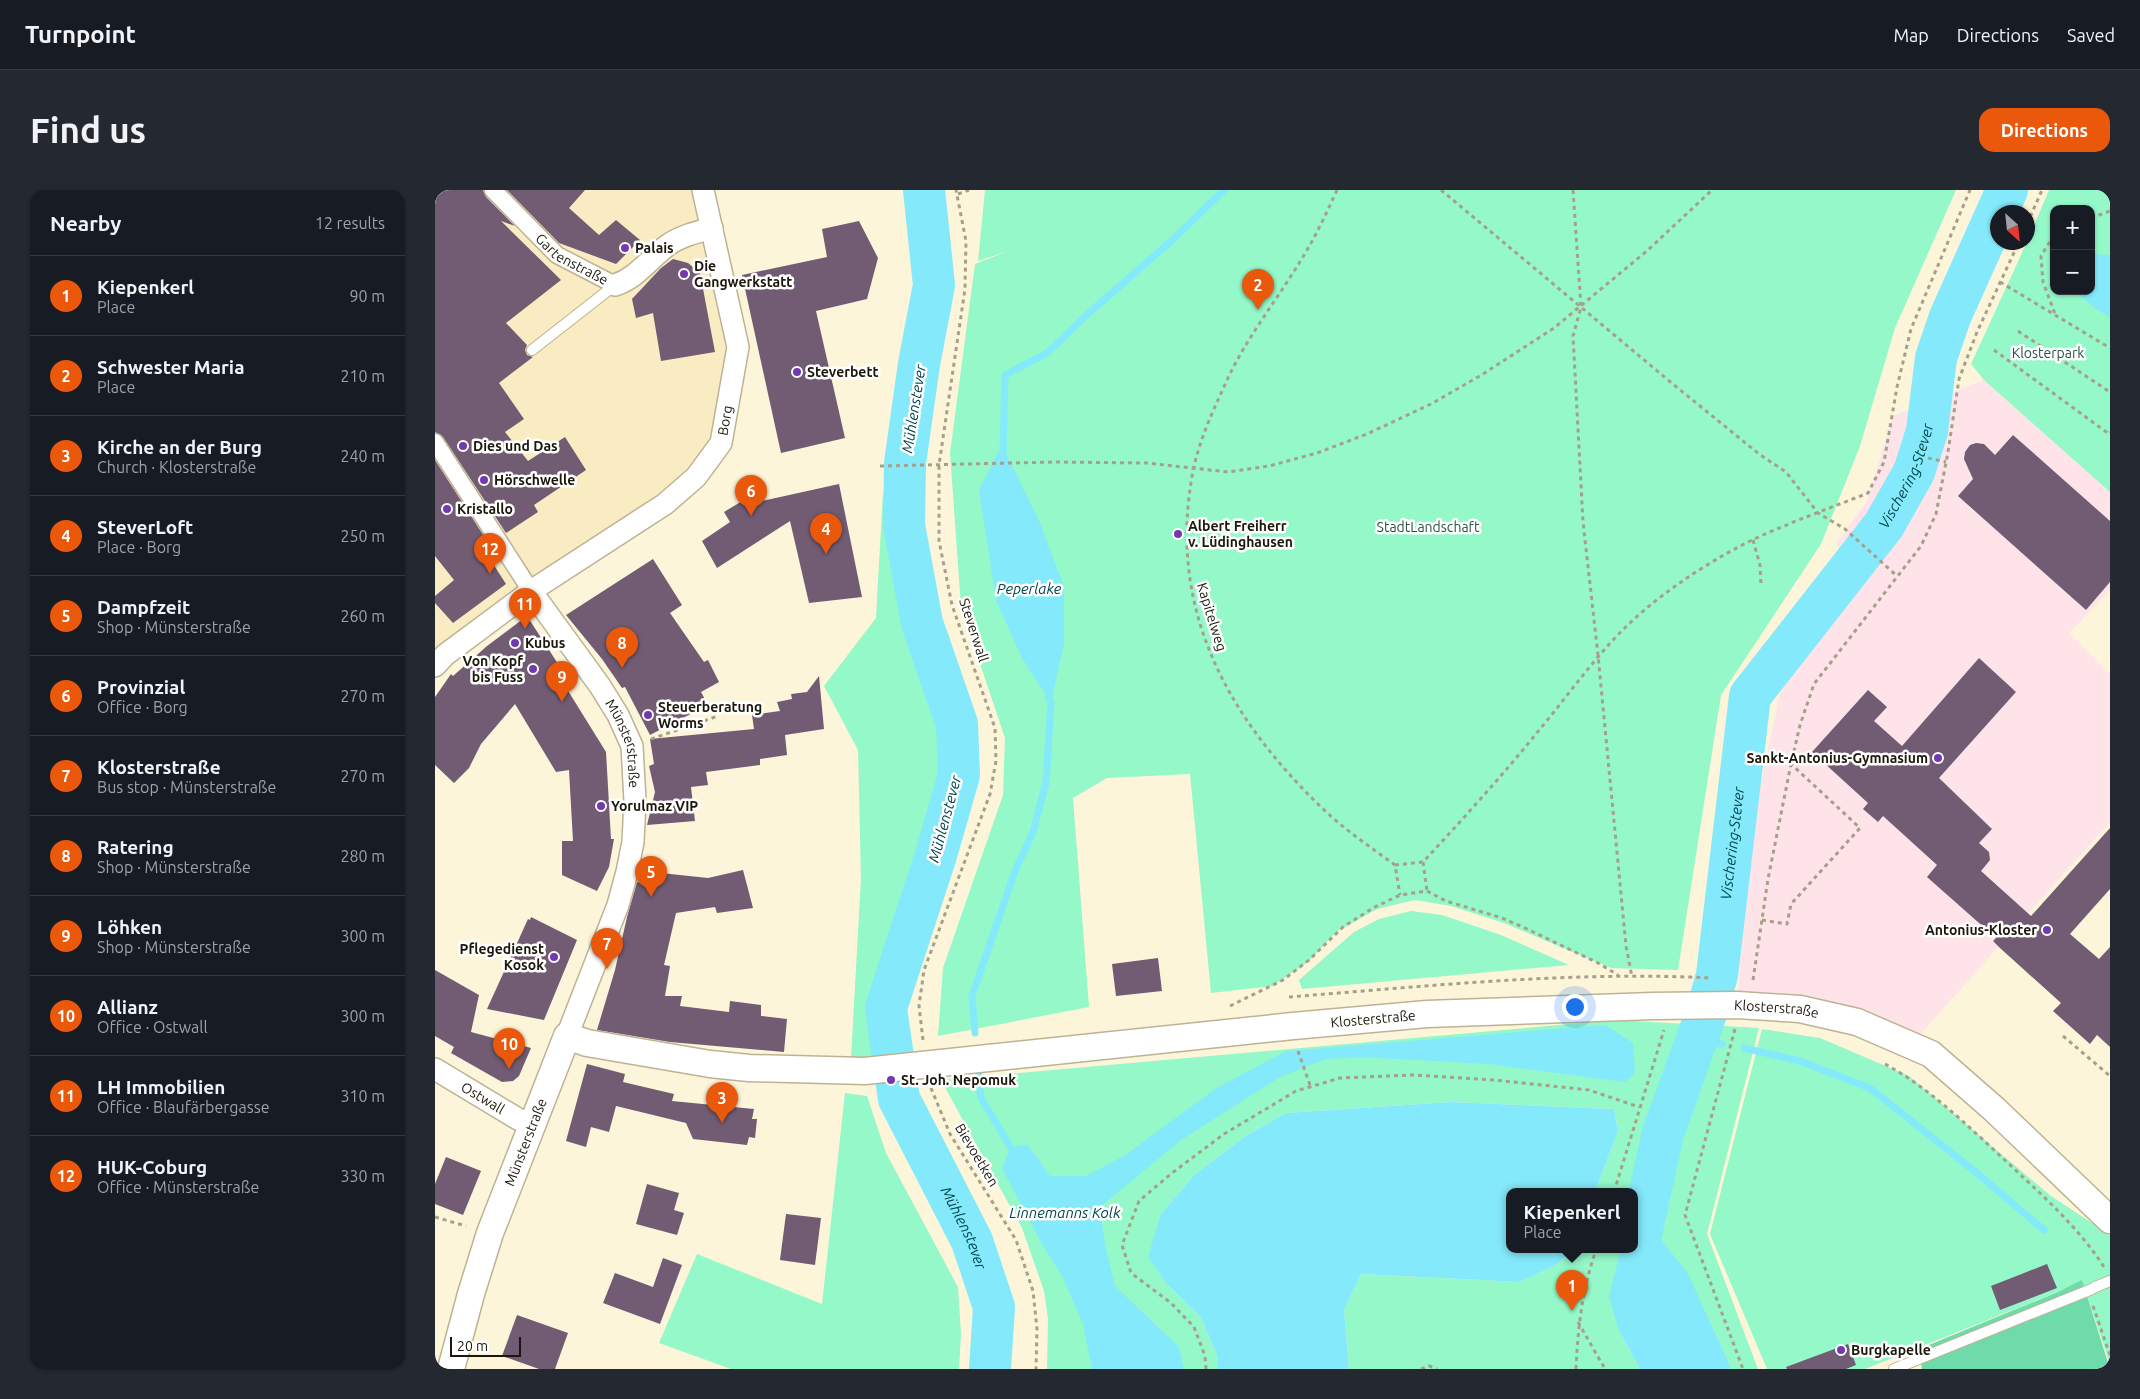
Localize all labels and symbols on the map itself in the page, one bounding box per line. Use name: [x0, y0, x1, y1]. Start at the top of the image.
north arrow: [1990, 205, 2035, 250]
street label: Gartenstraße: [532, 230, 611, 288]
place label: Palais: [635, 240, 674, 256]
marker: Palais: [619, 242, 631, 254]
place label: Die Gangwerkstatt: [694, 258, 792, 290]
marker: Die Gangwerkstatt: [678, 268, 690, 280]
pin: 2: [1242, 269, 1274, 310]
park label: Klosterpark: [2012, 345, 2084, 361]
water label: Mühlenstever: [898, 362, 929, 454]
place label: Steverbett: [807, 364, 879, 380]
marker: Steverbett: [791, 366, 803, 378]
street label: Borg: [714, 404, 736, 437]
water label: Vischering-Stever: [1875, 421, 1936, 531]
place label: Dies und Das: [473, 438, 558, 454]
marker: Dies und Das: [457, 440, 469, 452]
place label: Hörschwelle: [494, 472, 575, 488]
marker: Hörschwelle: [478, 474, 490, 486]
pin: 6: [735, 475, 767, 516]
place label: Kristallo: [457, 501, 513, 517]
marker: Kristallo: [441, 503, 453, 515]
pin: 4: [810, 513, 842, 554]
place label: Albert Freiherr v. Lüdinghausen: [1188, 518, 1293, 550]
park label: StadtLandschaft: [1377, 519, 1480, 535]
marker: Albert Freiherr v. Lüdinghausen: [1172, 528, 1184, 540]
pin: 12: [474, 533, 506, 574]
water label: Peperlake: [997, 580, 1062, 597]
street label: Kapitelweg: [1194, 581, 1230, 653]
pin: 11: [509, 588, 541, 629]
street label: Steverwall: [956, 596, 992, 664]
pin: 8: [606, 627, 638, 668]
place label: Kubus: [525, 635, 566, 651]
marker: Kubus: [509, 637, 521, 649]
place label: Von Kopf bis Fuss: [463, 653, 523, 685]
pin: 9: [546, 661, 578, 702]
marker: Von Kopf bis Fuss: [527, 663, 539, 675]
street label: Münsterstraße: [602, 696, 642, 788]
place label: Steuerberatung Worms: [658, 699, 762, 731]
marker: Steuerberatung Worms: [642, 709, 654, 721]
place label: Sankt-Antonius-Gymnasium: [1746, 750, 1928, 766]
marker: Sankt-Antonius-Gymnasium: [1932, 752, 1944, 764]
water label: Mühlenstever: [925, 772, 965, 864]
water label: Vischering-Stever: [1717, 785, 1747, 901]
place label: Yorulmaz VIP: [611, 798, 698, 814]
marker: Yorulmaz VIP: [595, 800, 607, 812]
pin: 5: [635, 856, 667, 897]
place label: Antonius-Kloster: [1925, 922, 2037, 938]
marker: Antonius-Kloster: [2041, 924, 2053, 936]
pin: 7: [591, 928, 623, 969]
place label: Pflegedienst Kosok: [460, 941, 544, 973]
marker: Pflegedienst Kosok: [548, 951, 560, 963]
your location: [1562, 994, 1588, 1020]
street label: Klosterstraße: [1734, 997, 1821, 1021]
street label: Klosterstraße: [1330, 1007, 1416, 1031]
pin: 10: [493, 1028, 525, 1069]
place label: St. Joh. Nepomuk: [901, 1072, 1016, 1088]
marker: St. Joh. Nepomuk: [885, 1074, 897, 1086]
street label: Ostwall: [458, 1079, 508, 1117]
pin: 3: [706, 1082, 738, 1123]
street label: Münsterstraße: [501, 1096, 550, 1188]
street label: Bievoetken: [952, 1121, 1002, 1189]
water label: Mühlenstever: [937, 1184, 990, 1273]
water label: Linnemanns Kolk: [1009, 1204, 1121, 1221]
pin: 1: [1556, 1270, 1588, 1311]
scale bar: [450, 1334, 521, 1357]
place label: Burgkapelle: [1851, 1342, 1931, 1358]
marker: Burgkapelle: [1835, 1344, 1847, 1356]

